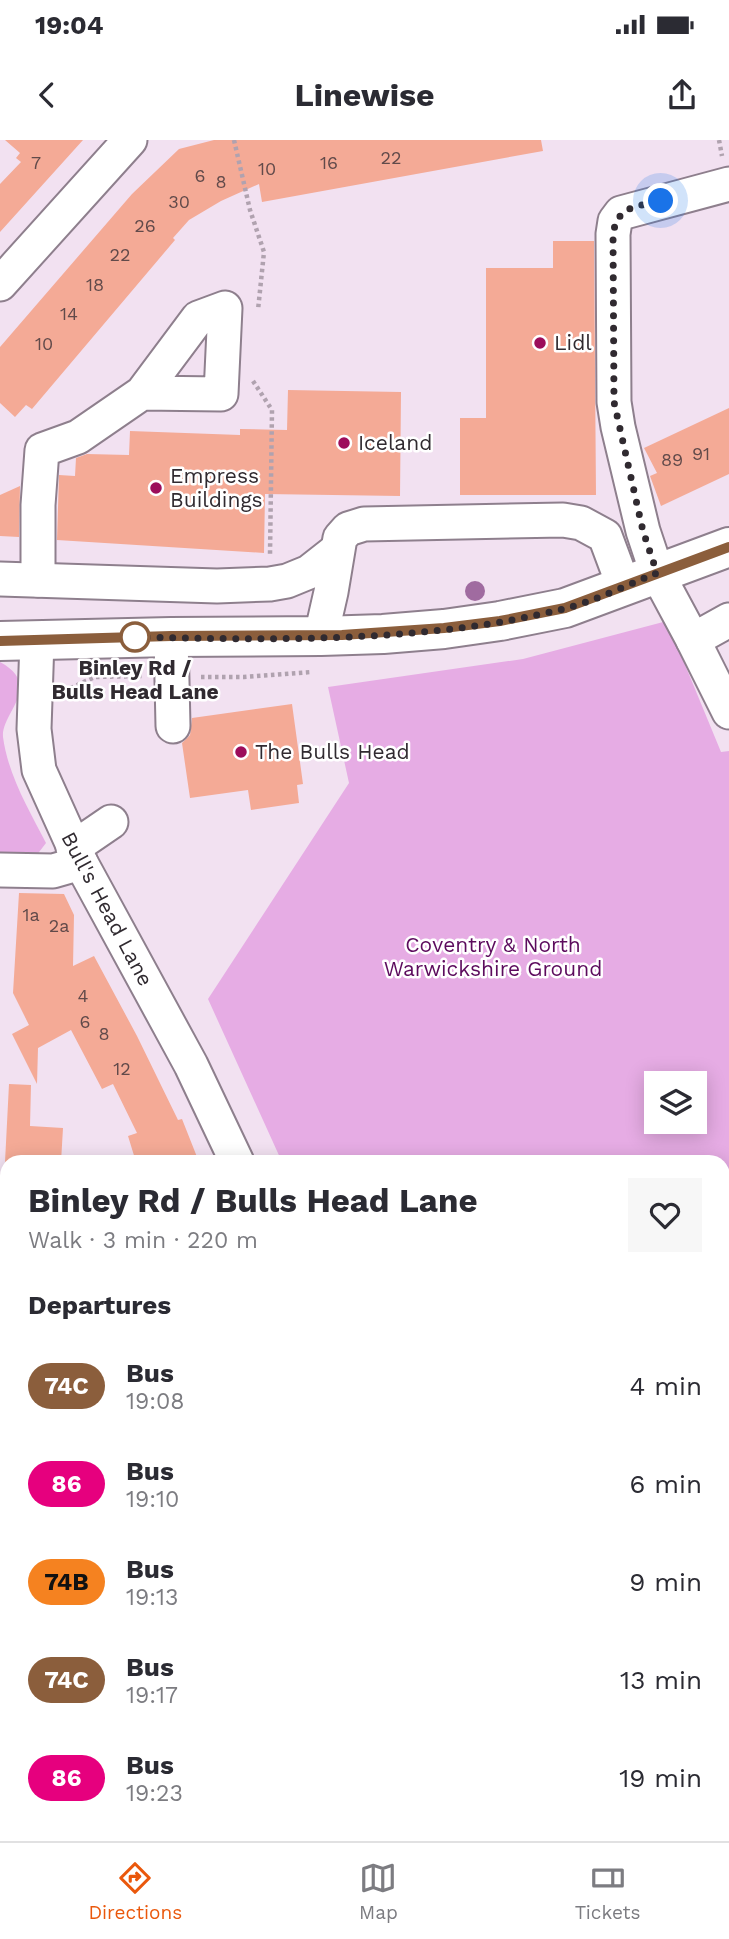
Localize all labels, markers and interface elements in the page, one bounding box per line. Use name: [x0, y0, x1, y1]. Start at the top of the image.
text: 19:04: [35, 10, 104, 40]
icon: back: [28, 76, 66, 114]
text: Linewise: [294, 76, 435, 114]
icon: share: [663, 76, 701, 114]
house number: 22: [381, 147, 402, 168]
house number: 7: [31, 152, 41, 173]
house number: 16: [320, 152, 338, 173]
house number: 10: [258, 158, 276, 179]
house number: 6: [195, 165, 205, 186]
house number: 8: [215, 171, 227, 192]
your location: [643, 183, 678, 218]
house number: 30: [168, 191, 190, 212]
house number: 26: [134, 215, 156, 236]
house number: 22: [110, 244, 131, 265]
house number: 18: [86, 274, 104, 295]
house number: 14: [60, 303, 78, 324]
place label: Lidl: [554, 330, 592, 355]
house number: 10: [35, 333, 53, 354]
marker: Lidl: [532, 335, 548, 351]
place label: Iceland: [358, 430, 432, 455]
marker: Iceland: [336, 435, 352, 451]
house number: 91: [692, 443, 710, 464]
house number: 89: [661, 449, 683, 470]
place label: Empress Buildings: [170, 463, 263, 512]
marker: Empress Buildings: [148, 480, 164, 496]
marker: Binley Rd / Bulls Head Lane: [120, 622, 150, 652]
place label: Binley Rd / Bulls Head Lane: [51, 655, 219, 704]
place label: The Bulls Head: [255, 739, 410, 764]
marker: The Bulls Head: [233, 744, 249, 760]
street label: Bull's Head Lane: [56, 827, 159, 990]
house number: 1a: [22, 904, 40, 925]
house number: 2a: [49, 915, 69, 936]
park label: Coventry & North Warwickshire Ground: [384, 932, 602, 981]
house number: 4: [78, 985, 89, 1006]
house number: 6: [80, 1011, 90, 1032]
house number: 8: [98, 1023, 110, 1044]
house number: 12: [113, 1058, 131, 1079]
map controls: [644, 1071, 707, 1134]
button: layers: [644, 1071, 707, 1134]
button: heart: [628, 1178, 702, 1252]
text: Binley Rd / Bulls Head Lane: [28, 1181, 478, 1220]
text: Walk · 3 min · 220 m: [28, 1227, 258, 1254]
text: Departures: [28, 1290, 171, 1320]
text: Bus: [126, 1358, 174, 1388]
text: 4 min: [629, 1371, 702, 1401]
text: 74C: [44, 1372, 89, 1400]
text: 19:08: [126, 1388, 184, 1415]
text: Bus: [126, 1456, 174, 1486]
text: 6 min: [630, 1469, 702, 1499]
text: 86: [52, 1470, 81, 1498]
text: 19:10: [126, 1486, 179, 1513]
text: Bus: [126, 1554, 174, 1584]
text: 9 min: [629, 1567, 702, 1597]
text: 74B: [44, 1568, 89, 1596]
text: 19:13: [126, 1584, 178, 1611]
text: Bus: [126, 1652, 174, 1682]
text: 13 min: [620, 1665, 702, 1695]
text: 74C: [44, 1666, 89, 1694]
text: 19:17: [126, 1682, 178, 1709]
text: Bus: [126, 1750, 174, 1780]
text: 19 min: [619, 1763, 702, 1793]
text: 86: [52, 1764, 81, 1792]
text: 19:23: [126, 1780, 183, 1807]
tab: Directions: [88, 1859, 182, 1924]
tab: Map: [359, 1859, 398, 1924]
tab: Tickets: [575, 1859, 641, 1924]

